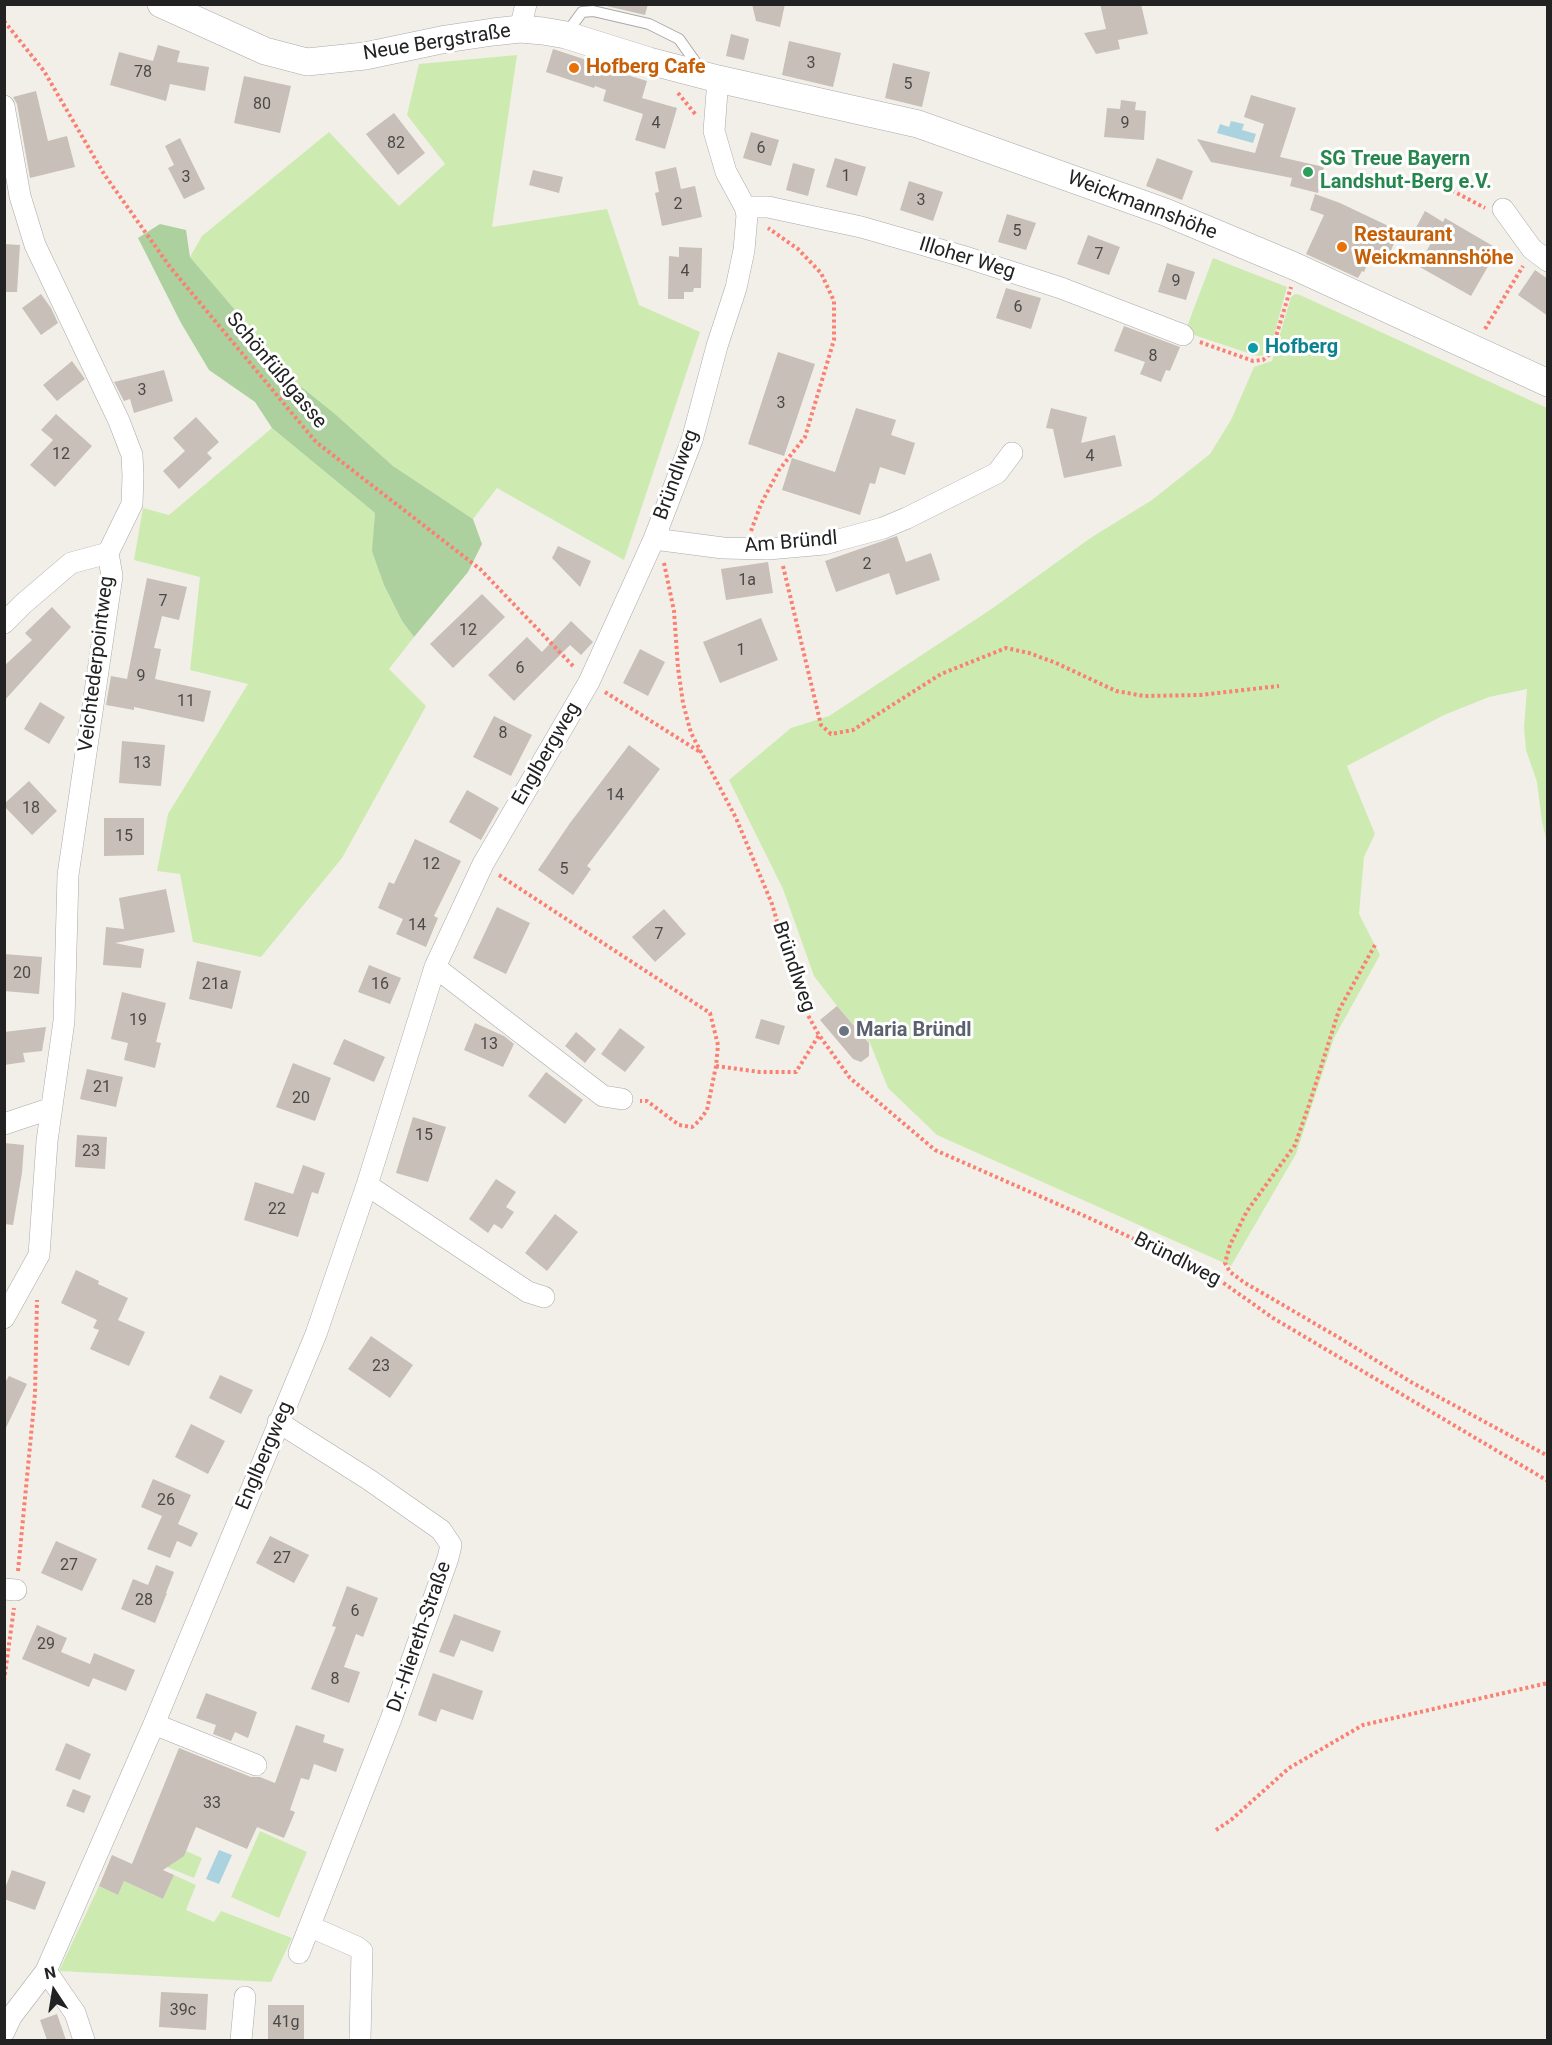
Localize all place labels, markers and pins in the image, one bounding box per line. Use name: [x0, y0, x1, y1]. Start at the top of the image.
place label: Hofberg Cafe: [586, 56, 706, 80]
marker: Hofberg Cafe: [567, 61, 581, 75]
place label: SG Treue Bayern Landshut-Berg e.V.: [1320, 148, 1492, 195]
marker: SG Treue Bayern Landshut-Berg e.V.: [1301, 165, 1315, 179]
place label: Restaurant Weickmannshöhe: [1354, 224, 1514, 271]
marker: Restaurant Weickmannshöhe: [1335, 240, 1349, 254]
place label: Hofberg: [1265, 336, 1338, 360]
marker: Hofberg: [1246, 341, 1260, 355]
place label: Maria Bründl: [856, 1019, 972, 1043]
marker: Maria Bründl: [837, 1024, 851, 1038]

